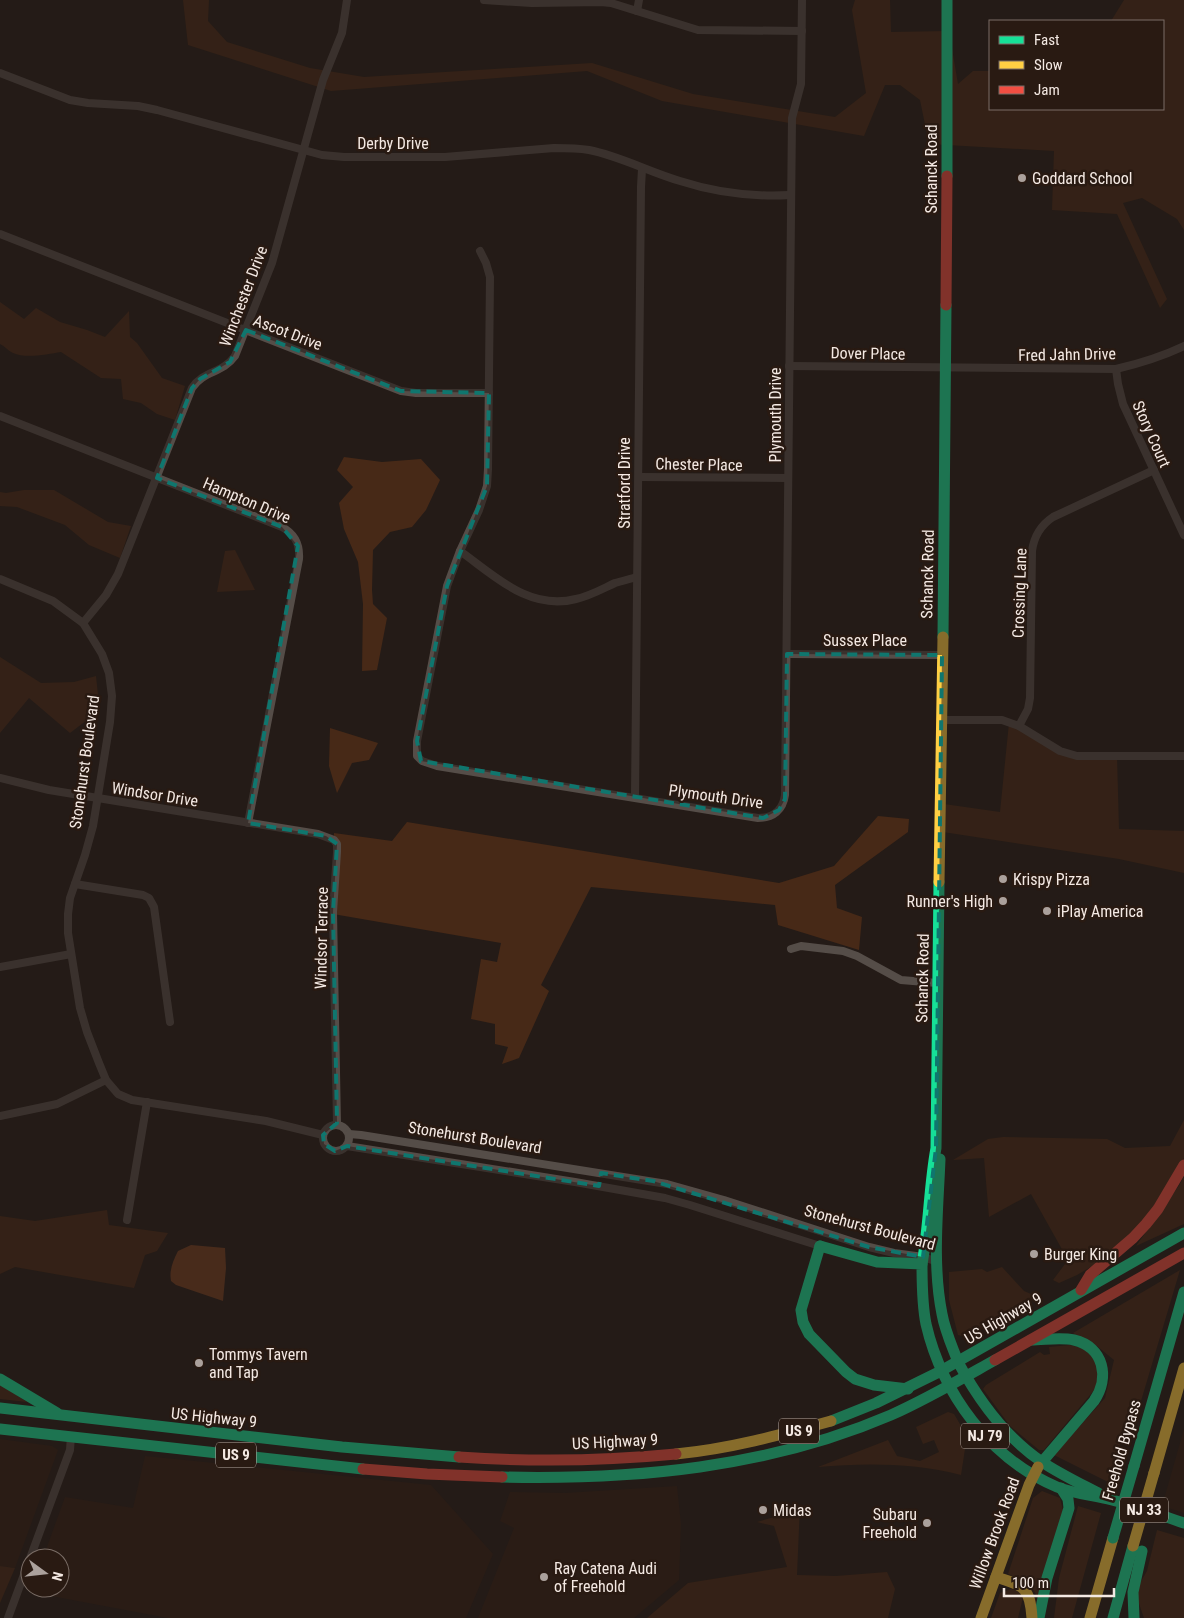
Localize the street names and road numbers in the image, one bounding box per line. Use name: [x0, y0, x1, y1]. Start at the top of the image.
street label: Schanck Road: [922, 124, 941, 214]
street label: Derby Drive: [357, 134, 429, 153]
street label: Winchester Drive: [216, 243, 271, 349]
street label: Ascot Drive: [251, 311, 325, 354]
street label: Dover Place: [830, 343, 906, 364]
street label: Fred Jahn Drive: [1018, 344, 1116, 365]
street label: Plymouth Drive: [766, 367, 785, 463]
street label: Story Court: [1128, 398, 1175, 471]
street label: Stratford Drive: [615, 437, 634, 529]
street label: Chester Place: [655, 454, 743, 475]
street label: Hampton Drive: [200, 473, 294, 527]
street label: Schanck Road: [917, 529, 938, 619]
street label: Crossing Lane: [1008, 548, 1031, 638]
street label: Sussex Place: [823, 631, 907, 650]
street label: Stonehurst Boulevard: [66, 694, 103, 830]
street label: Windsor Drive: [110, 778, 200, 811]
street label: Plymouth Drive: [668, 780, 764, 813]
street label: Windsor Terrace: [311, 887, 332, 989]
street label: Schanck Road: [912, 933, 933, 1023]
street label: Stonehurst Boulevard: [407, 1118, 543, 1157]
street label: Stonehurst Boulevard: [802, 1201, 937, 1254]
street label: US Highway 9: [961, 1289, 1045, 1348]
street label: Freehold Bypass: [1098, 1398, 1145, 1503]
street label: US Highway 9: [170, 1404, 258, 1431]
road number: US 9: [779, 1418, 819, 1444]
road number: NJ 79: [961, 1424, 1009, 1448]
street label: US Highway 9: [571, 1430, 659, 1453]
road number: US 9: [216, 1442, 256, 1468]
street label: Willow Brook Road: [965, 1475, 1024, 1592]
road number: NJ 33: [1120, 1498, 1168, 1522]

